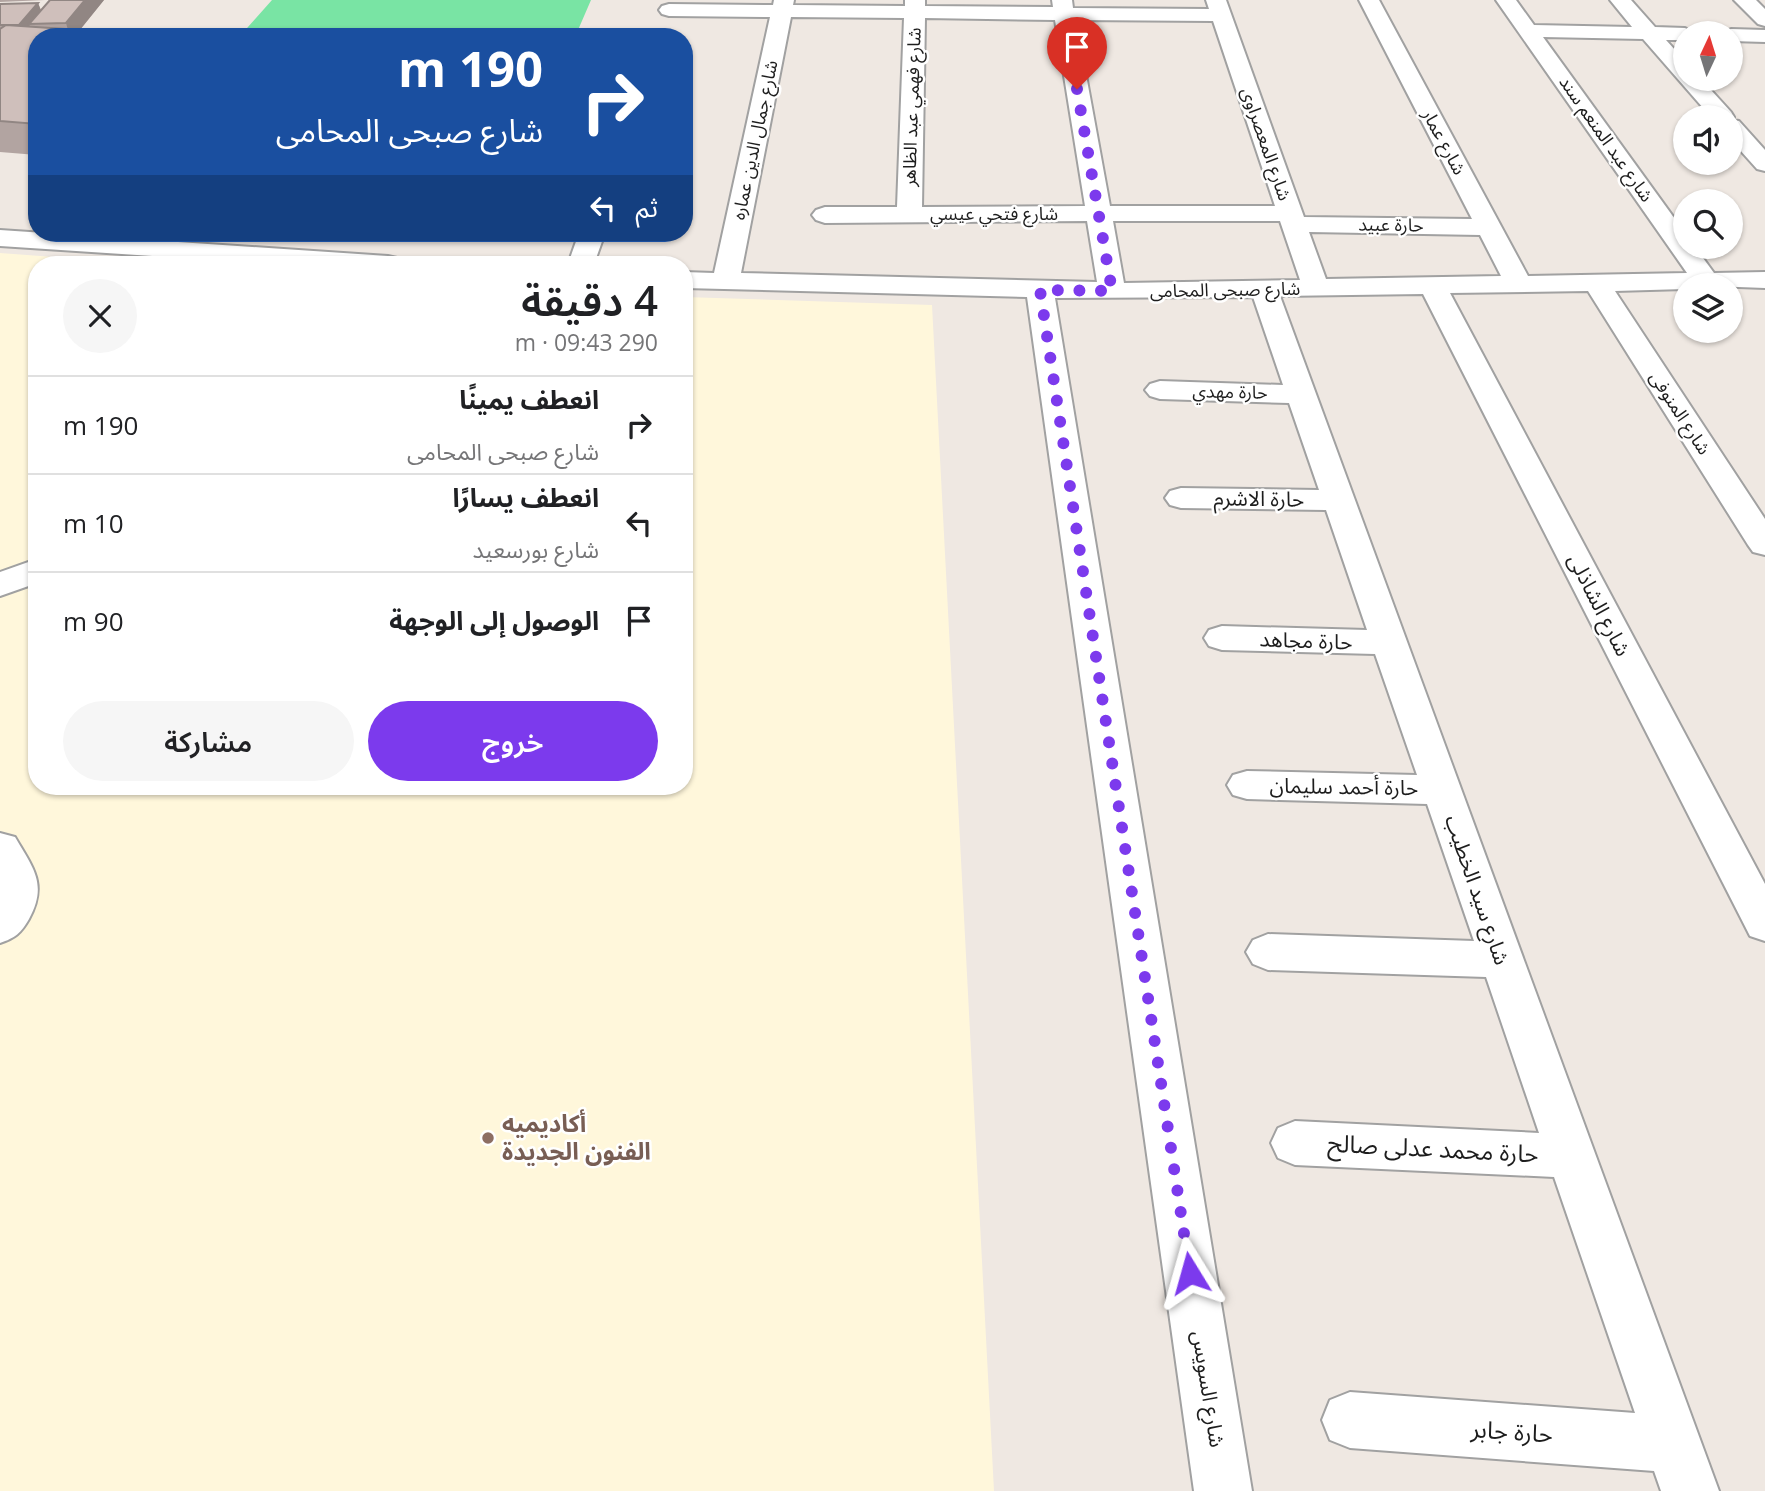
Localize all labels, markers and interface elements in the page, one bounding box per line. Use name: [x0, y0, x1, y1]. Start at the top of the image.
pin: [1047, 17, 1107, 89]
north arrow: [1673, 21, 1743, 91]
map controls: [1673, 21, 1743, 343]
street label: شارع فهمي عبد الظاهر: [896, 27, 929, 188]
icon: arrive: [1058, 28, 1096, 66]
text: 190 m: [398, 35, 543, 101]
icon: right: [567, 56, 658, 147]
street label: شارع جمال الدين عماره: [725, 58, 786, 223]
street label: شارع عبد المنعم سند: [1552, 71, 1659, 208]
street label: شارع المعصراوى: [1234, 84, 1298, 204]
street label: شارع عمار: [1414, 104, 1472, 180]
button: sound: [1673, 105, 1743, 175]
text: شارع صبحى المحامى: [276, 108, 543, 151]
icon: left: [584, 189, 622, 227]
text: ثم: [636, 189, 658, 225]
button: search: [1673, 189, 1743, 259]
street label: شارع فتحي عيسي: [930, 201, 1058, 228]
street label: حارة عبيد: [1358, 211, 1424, 237]
text: 4 دقيقة: [521, 271, 658, 328]
button: layers: [1673, 273, 1743, 343]
street label: شارع صبحى المحامى: [1150, 276, 1300, 305]
button: close: [63, 279, 137, 353]
text: 290 m · 09:43: [515, 326, 658, 358]
street label: شارع المنوفى: [1642, 366, 1717, 461]
street label: حارة مهدي: [1192, 378, 1268, 406]
text: انعطف يمينًا: [459, 381, 599, 417]
icon: right: [620, 406, 658, 444]
text: 190 m: [63, 407, 138, 443]
text: شارع صبحى المحامى: [407, 435, 599, 467]
text: انعطف يسارًا: [453, 479, 599, 515]
street label: حارة الاشرم: [1213, 483, 1305, 516]
icon: left: [620, 504, 658, 542]
text: 10 m: [63, 505, 124, 541]
text: شارع بورسعيد: [473, 533, 599, 565]
street label: شارع الشاذلى: [1560, 548, 1638, 662]
text: الوصول إلى الوجهة: [389, 602, 599, 638]
icon: arrive: [620, 602, 658, 640]
text: 90 m: [63, 603, 124, 639]
street label: حارة مجاهد: [1259, 624, 1353, 656]
button: مشاركة: [63, 701, 354, 781]
button: خروج: [368, 701, 658, 781]
street label: حارة أحمد سليمان: [1269, 771, 1419, 801]
street label: شارع سيد الخطيب: [1437, 811, 1517, 969]
place label: أكاديميه الفنون الجديدة: [502, 1106, 651, 1167]
street label: حارة محمد عدلى صالح: [1327, 1125, 1539, 1172]
marker: أكاديميه الفنون الجديدة: [480, 1130, 496, 1146]
position arrow: [1153, 1236, 1227, 1310]
street label: شارع السويس: [1184, 1329, 1232, 1449]
street label: حارة جابر: [1469, 1411, 1554, 1450]

